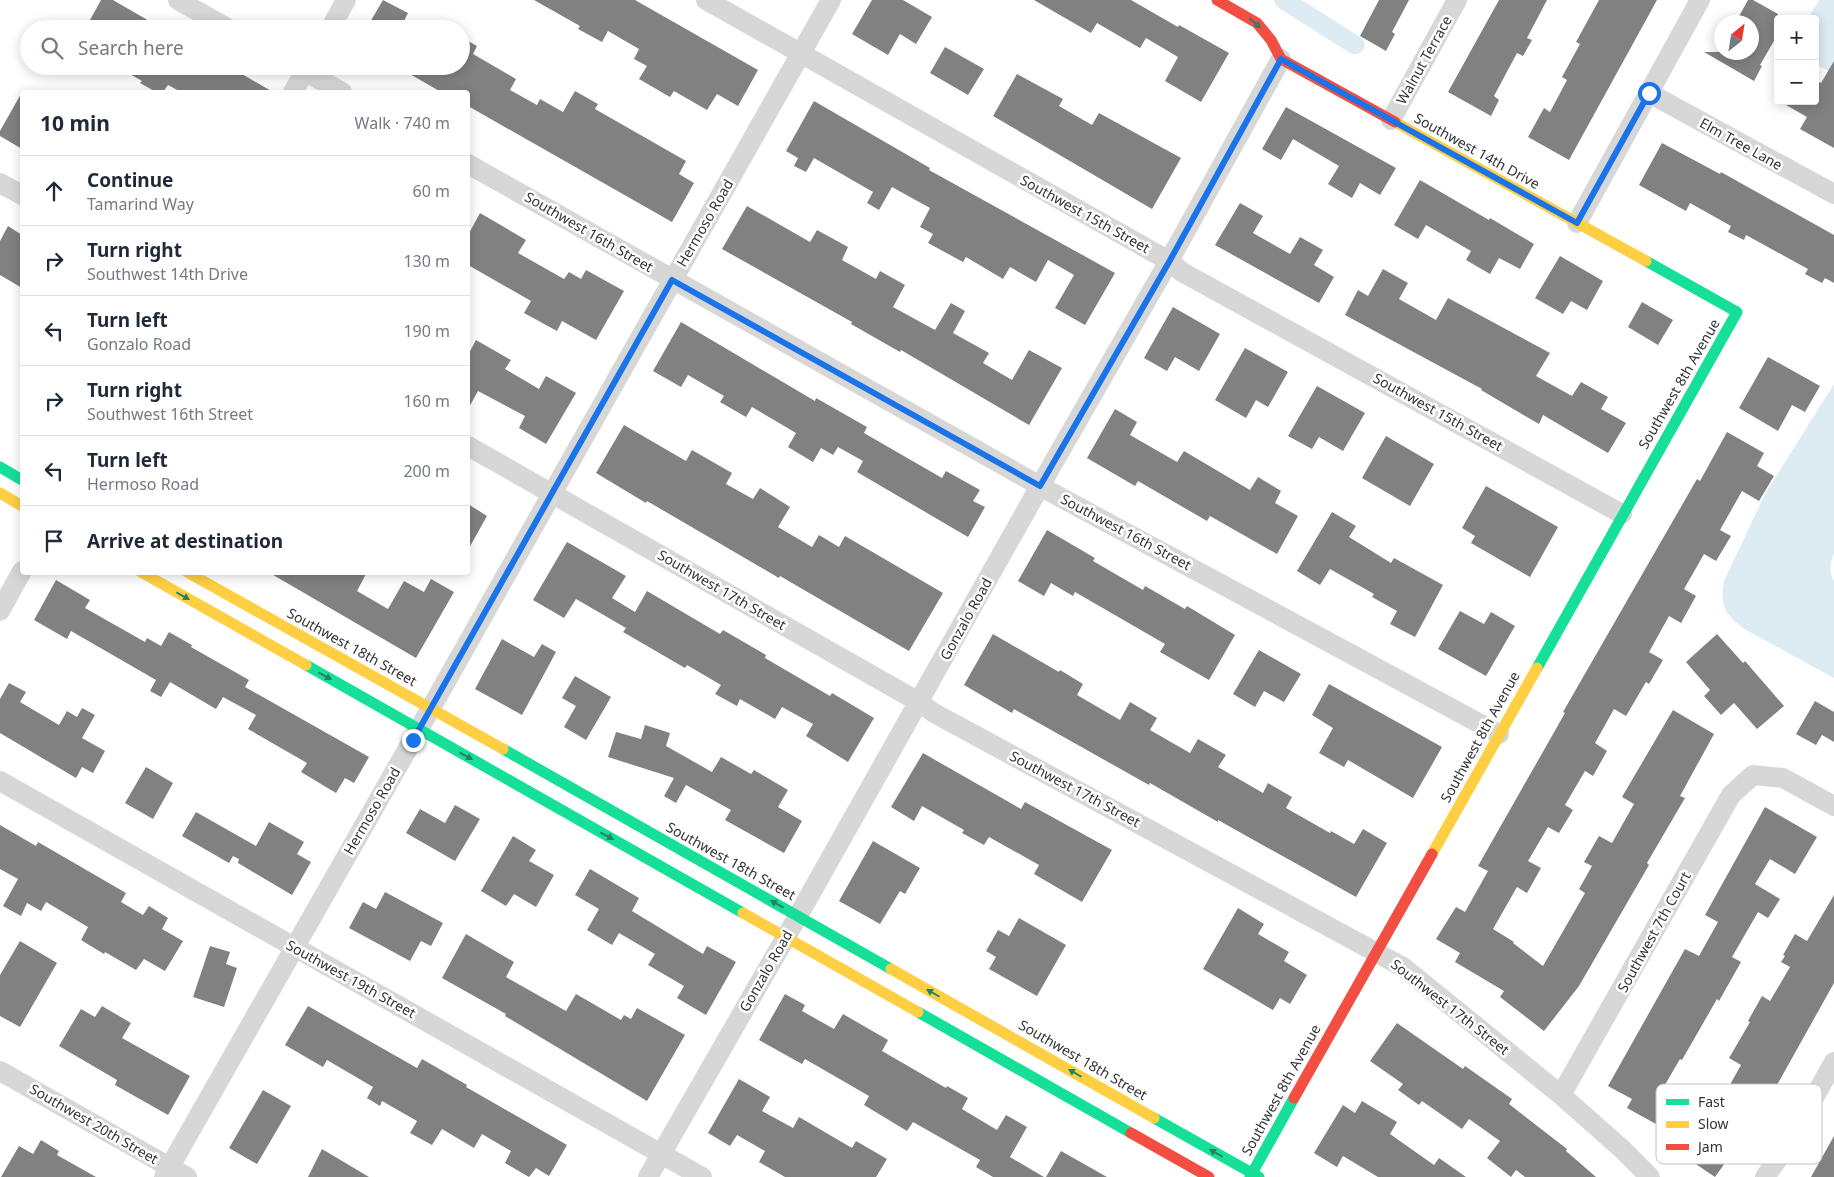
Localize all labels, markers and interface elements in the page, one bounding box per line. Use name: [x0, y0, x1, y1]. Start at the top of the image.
street label: Walnut Terrace: [1391, 12, 1456, 108]
north arrow: [1714, 15, 1759, 60]
map controls: [1774, 15, 1819, 105]
button: +: [1774, 15, 1819, 60]
one-way arrow: [1248, 18, 1261, 29]
search box: [20, 20, 470, 75]
icon: search: [38, 34, 66, 62]
text: Search here: [78, 35, 184, 61]
button: −: [1774, 60, 1819, 105]
route start: [1638, 82, 1661, 105]
street label: Southwest 14th Drive: [1411, 108, 1544, 193]
text: 10 min: [40, 109, 110, 137]
text: Walk · 740 m: [355, 112, 450, 134]
street label: Elm Tree Lane: [1696, 113, 1786, 174]
text: Continue: [87, 167, 173, 193]
street label: Southwest 15th Street: [1017, 170, 1153, 257]
street label: Hermoso Road: [672, 176, 737, 270]
icon: ahead: [40, 177, 68, 205]
text: 60 m: [413, 180, 450, 202]
street label: Southwest 16th Street: [522, 187, 657, 276]
text: Tamarind Way: [87, 193, 194, 215]
text: Turn right: [87, 237, 182, 263]
icon: right: [40, 247, 68, 275]
text: 130 m: [403, 250, 450, 272]
text: Southwest 14th Drive: [87, 263, 248, 285]
text: Turn left: [87, 307, 168, 333]
street label: Southwest 8th Avenue: [1634, 315, 1724, 452]
icon: left: [40, 317, 68, 345]
text: 190 m: [403, 320, 450, 342]
text: Gonzalo Road: [87, 333, 191, 355]
street label: Southwest 15th Street: [1370, 368, 1506, 455]
text: Turn right: [87, 377, 182, 403]
icon: right: [40, 387, 68, 415]
text: 160 m: [403, 390, 450, 412]
text: Southwest 16th Street: [87, 403, 253, 425]
text: Turn left: [87, 447, 168, 473]
icon: left: [40, 457, 68, 485]
text: 200 m: [403, 460, 450, 482]
text: Hermoso Road: [87, 473, 199, 495]
street label: Southwest 16th Street: [1058, 489, 1195, 574]
icon: arrive: [40, 527, 68, 555]
text: Arrive at destination: [87, 528, 283, 554]
street label: Southwest 17th Street: [655, 545, 790, 634]
street label: Gonzalo Road: [935, 574, 996, 663]
one-way arrow: [176, 592, 190, 601]
street label: Southwest 18th Street: [284, 603, 420, 690]
street label: Southwest 8th Avenue: [1436, 668, 1524, 806]
one-way arrow: [318, 672, 331, 681]
route end: [402, 729, 425, 752]
street label: Southwest 17th Street: [1007, 746, 1144, 831]
one-way arrow: [459, 752, 473, 761]
street label: Hermoso Road: [339, 764, 404, 858]
street label: Southwest 18th Street: [663, 817, 799, 904]
one-way arrow: [601, 832, 614, 841]
street label: Southwest 7th Court: [1613, 868, 1695, 995]
one-way arrow: [769, 900, 784, 908]
street label: Gonzalo Road: [735, 927, 797, 1015]
street label: Southwest 19th Street: [283, 935, 419, 1022]
street label: Southwest 17th Street: [1387, 954, 1513, 1059]
one-way arrow: [927, 988, 940, 997]
street label: Southwest 18th Street: [1016, 1015, 1151, 1104]
street label: Southwest 8th Avenue: [1237, 1021, 1325, 1159]
one-way arrow: [1067, 1069, 1082, 1077]
street label: Southwest 20th Street: [27, 1079, 162, 1168]
legend: [1656, 1084, 1822, 1164]
text: Fast: [1698, 1092, 1725, 1111]
text: Slow: [1698, 1114, 1729, 1133]
text: Jam: [1696, 1137, 1723, 1156]
one-way arrow: [1209, 1149, 1224, 1157]

